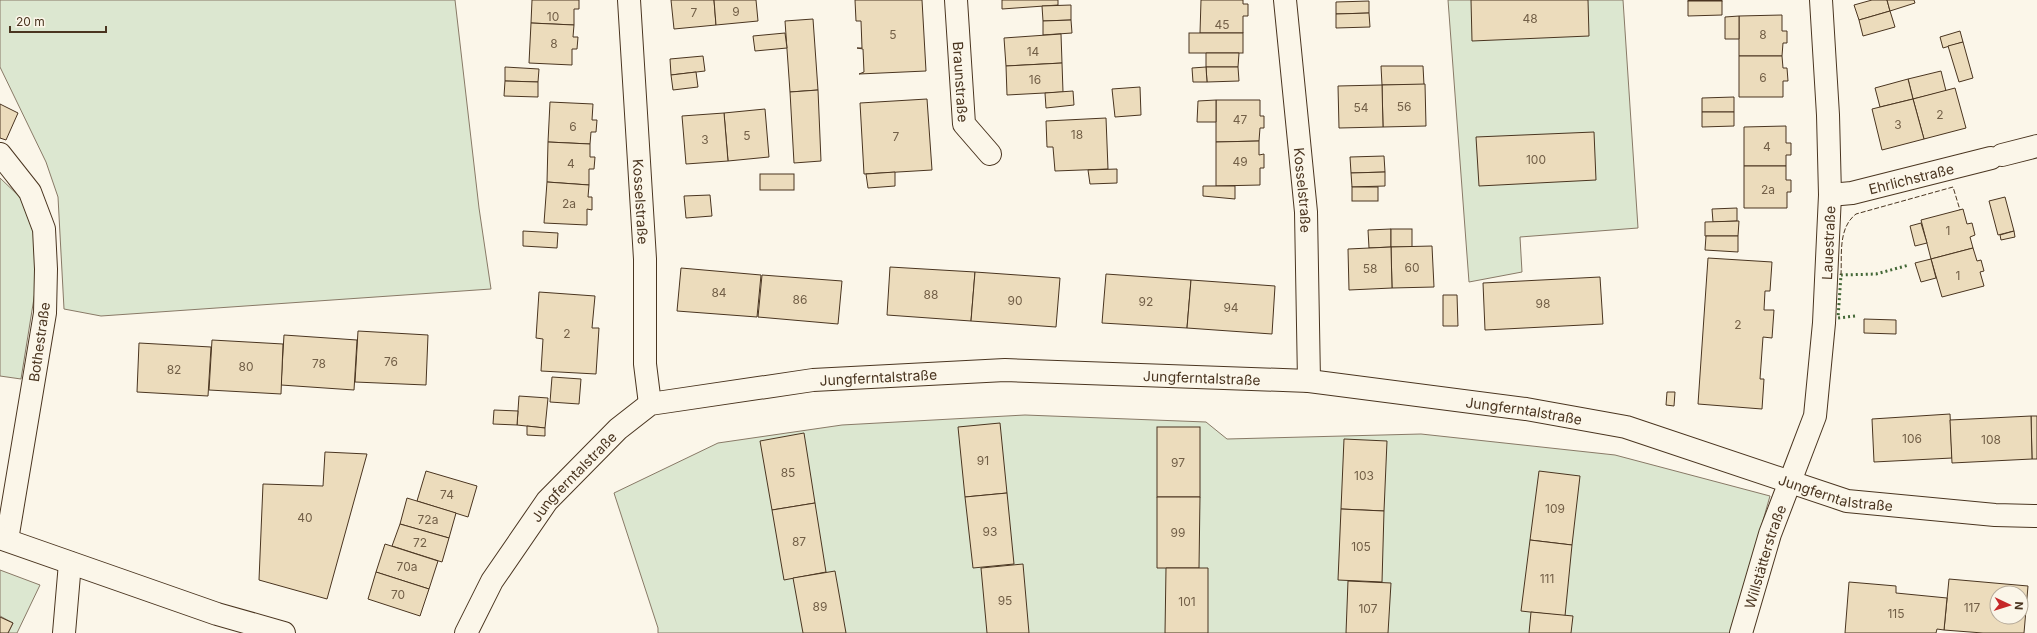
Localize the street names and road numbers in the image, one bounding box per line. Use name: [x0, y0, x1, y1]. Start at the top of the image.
street label: Braunstraße: [950, 41, 972, 123]
street label: Kosselstraße: [1291, 147, 1315, 233]
street label: Kosselstraße: [630, 158, 653, 245]
street label: Ehrlichstraße: [1867, 159, 1955, 197]
street label: Lauestraße: [1818, 206, 1838, 280]
street label: Bothestraße: [25, 301, 53, 383]
street label: Jungferntalstraße: [819, 365, 937, 388]
street label: Jungferntalstraße: [1143, 367, 1261, 388]
street label: Jungferntalstraße: [1465, 393, 1584, 427]
street label: Jungferntalstraße: [527, 428, 620, 525]
street label: Jungferntalstraße: [1776, 470, 1894, 514]
street label: Willstätterstraße: [1740, 502, 1789, 610]

